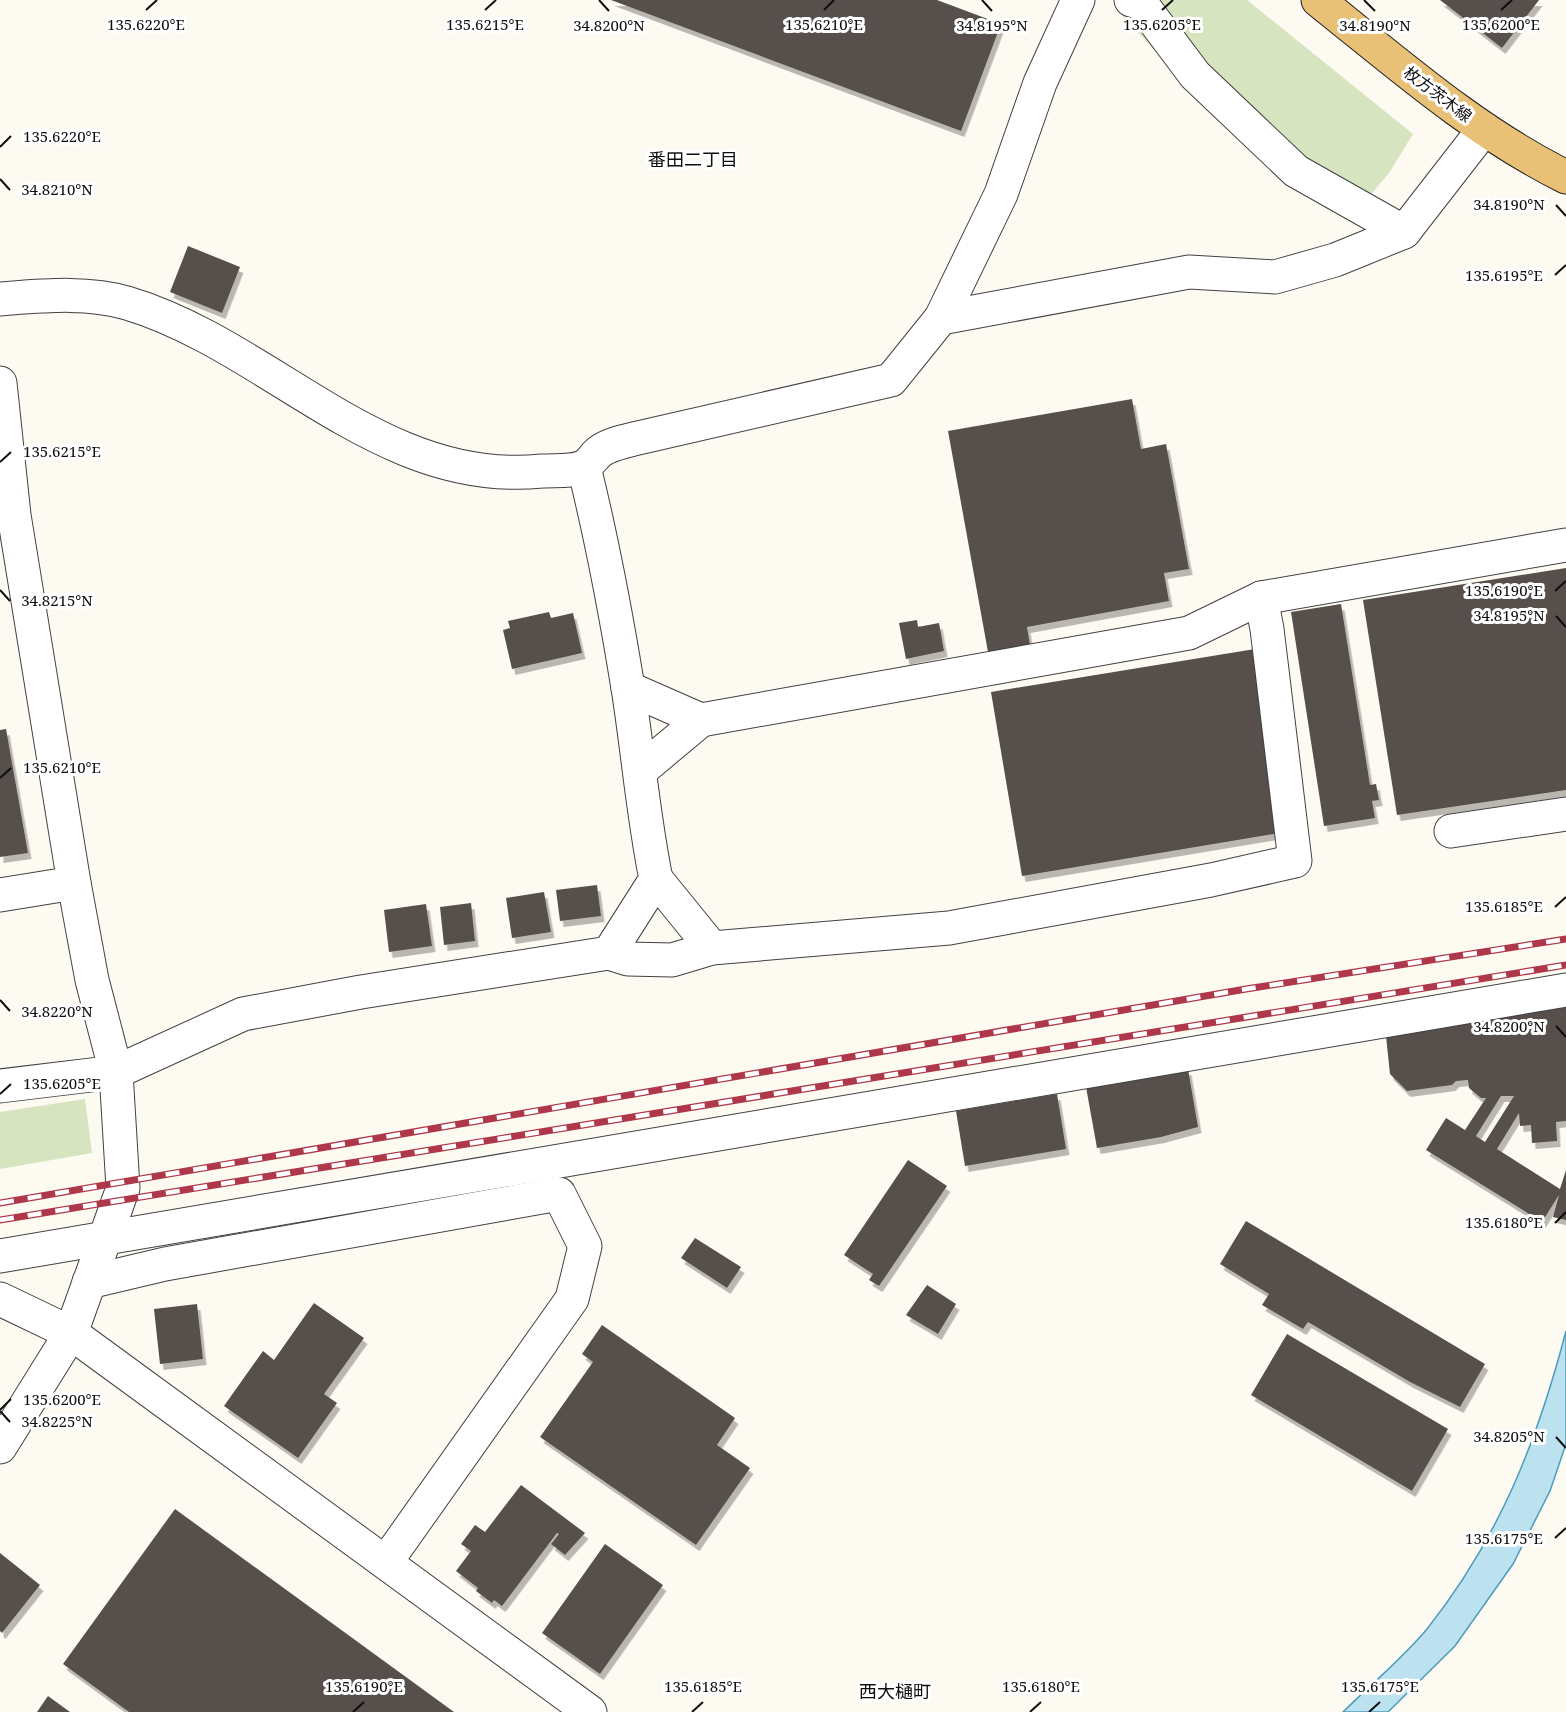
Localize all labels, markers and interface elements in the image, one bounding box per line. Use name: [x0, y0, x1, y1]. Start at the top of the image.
text: 135.6220°E: [107, 14, 185, 34]
text: 135.6215°E: [446, 14, 524, 34]
text: 135.6210°E: [785, 14, 863, 34]
text: 135.6205°E: [1123, 14, 1201, 34]
text: 135.6200°E: [1462, 14, 1540, 34]
text: 34.8200°N: [573, 15, 645, 35]
text: 34.8195°N: [956, 15, 1028, 35]
text: 34.8190°N: [1339, 15, 1411, 35]
street label: 枚方茨木線: [1399, 61, 1477, 127]
text: 135.6220°E: [23, 126, 101, 146]
district label: 番田二丁目: [648, 147, 738, 171]
text: 34.8210°N: [21, 179, 93, 199]
text: 34.8190°N: [1473, 194, 1545, 214]
text: 135.6195°E: [1465, 265, 1543, 285]
text: 135.6215°E: [23, 441, 101, 461]
text: 135.6190°E: [1465, 580, 1543, 600]
text: 34.8215°N: [21, 590, 93, 610]
text: 34.8195°N: [1473, 605, 1545, 625]
text: 135.6210°E: [23, 757, 101, 777]
text: 135.6185°E: [1465, 896, 1543, 916]
text: 34.8220°N: [21, 1001, 93, 1021]
text: 34.8200°N: [1473, 1016, 1545, 1036]
text: 135.6205°E: [23, 1073, 101, 1093]
text: 135.6180°E: [1465, 1212, 1543, 1232]
text: 135.6200°E: [23, 1389, 101, 1409]
text: 34.8225°N: [21, 1411, 93, 1431]
text: 34.8205°N: [1473, 1426, 1545, 1446]
text: 135.6175°E: [1465, 1528, 1543, 1548]
text: 135.6190°E: [325, 1676, 403, 1696]
text: 135.6185°E: [664, 1676, 742, 1696]
text: 135.6180°E: [1002, 1676, 1080, 1696]
text: 135.6175°E: [1341, 1676, 1419, 1696]
district label: 西大樋町: [859, 1679, 931, 1703]

